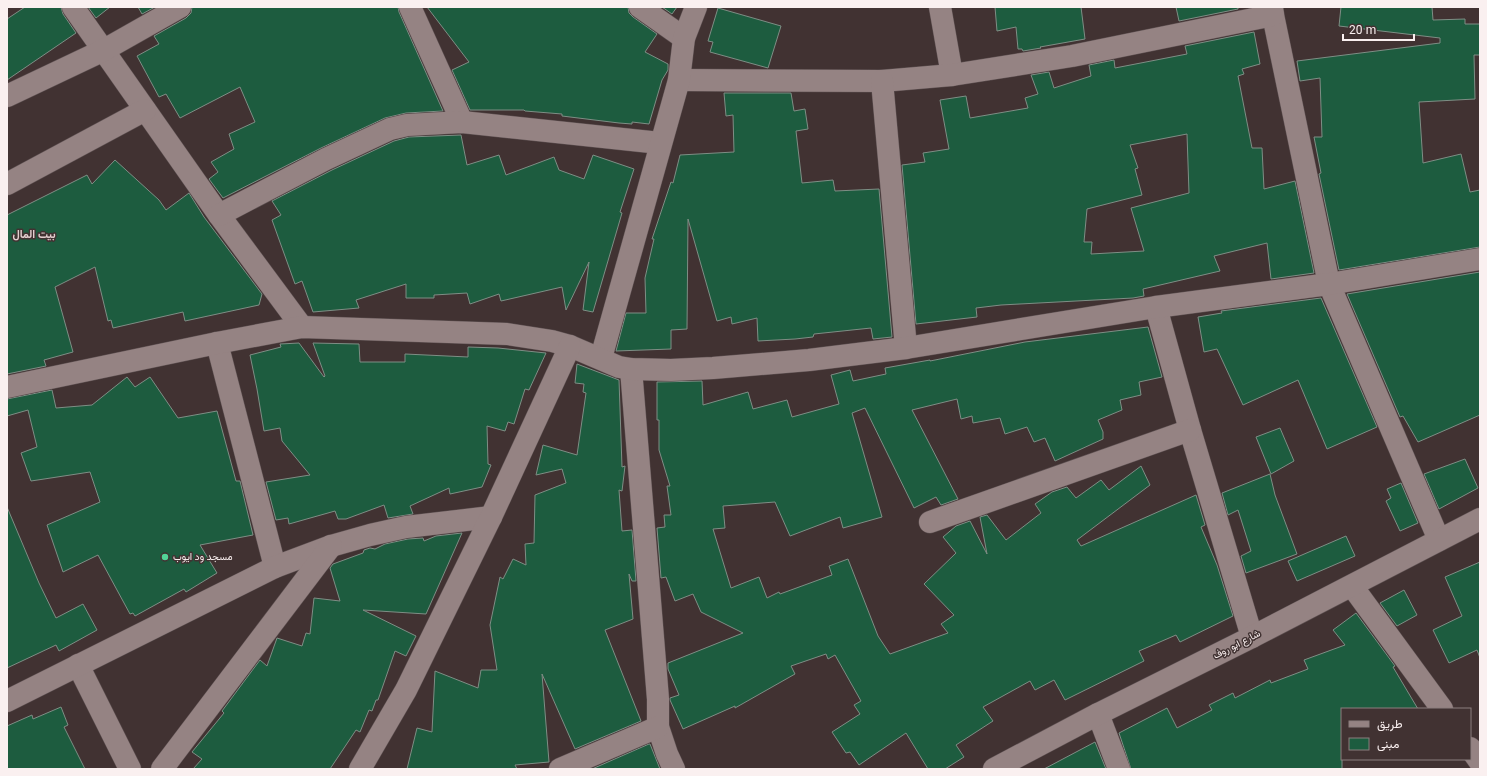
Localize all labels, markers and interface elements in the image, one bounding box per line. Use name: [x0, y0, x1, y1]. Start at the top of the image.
scale bar: [1343, 16, 1414, 42]
text: 20 m: [1349, 22, 1376, 40]
district label: بيت المال: [12, 227, 56, 244]
place label: مسجد ود ايوب: [173, 550, 233, 565]
marker: مسجد ود ايوب: [160, 552, 170, 562]
street label: شارع ابو روف: [1211, 627, 1263, 663]
legend: [1341, 708, 1471, 760]
text: طريق: [1377, 716, 1403, 734]
text: مبنى: [1377, 736, 1399, 754]

